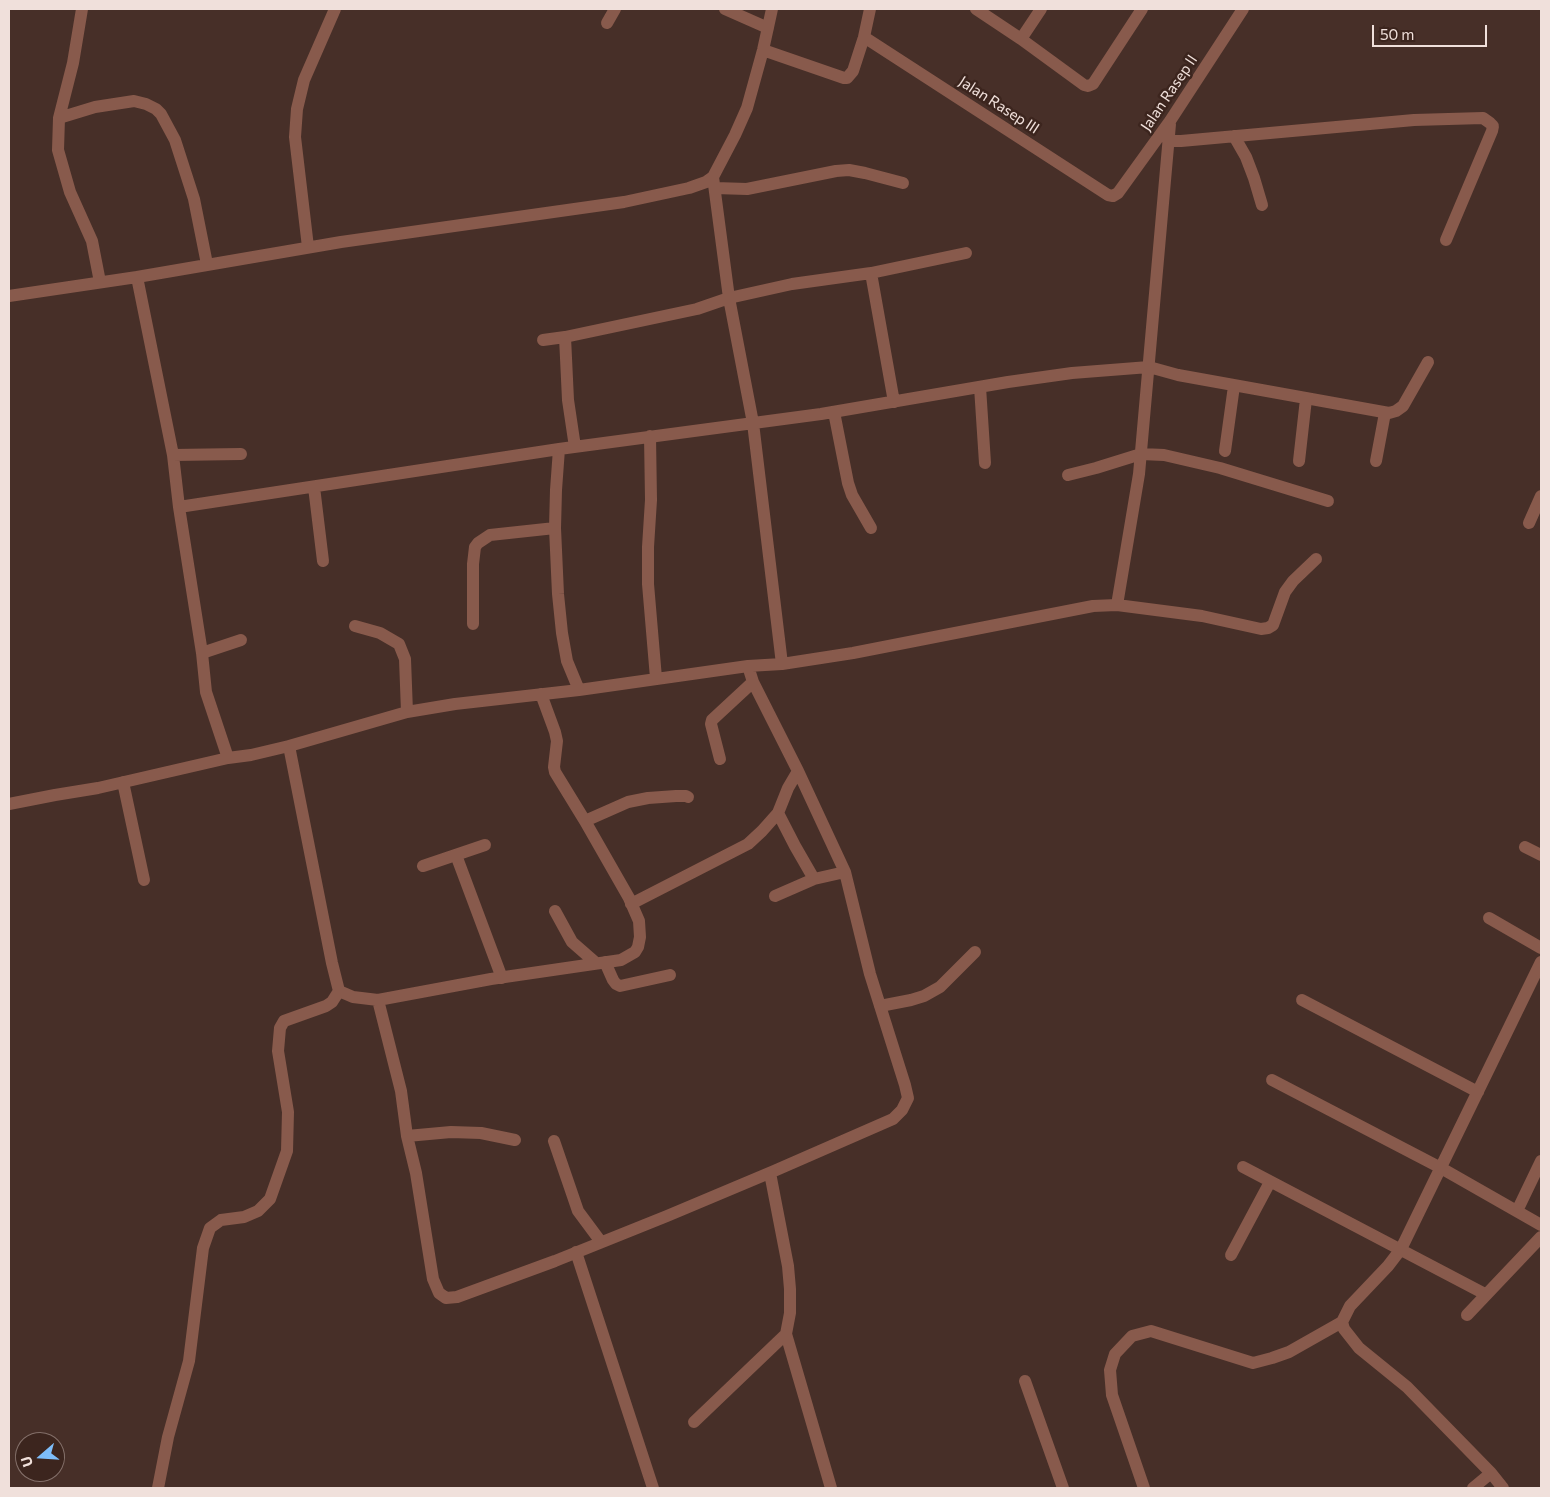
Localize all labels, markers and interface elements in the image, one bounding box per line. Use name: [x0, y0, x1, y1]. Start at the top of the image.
scale bar: [1375, 15, 1490, 47]
text: 50 m: [1380, 25, 1414, 43]
street label: Jalan Rasep II: [1137, 51, 1201, 135]
street label: Jalan Rasep III: [955, 72, 1043, 138]
north arrow: [15, 1432, 65, 1482]
text: U: [17, 1454, 36, 1469]

